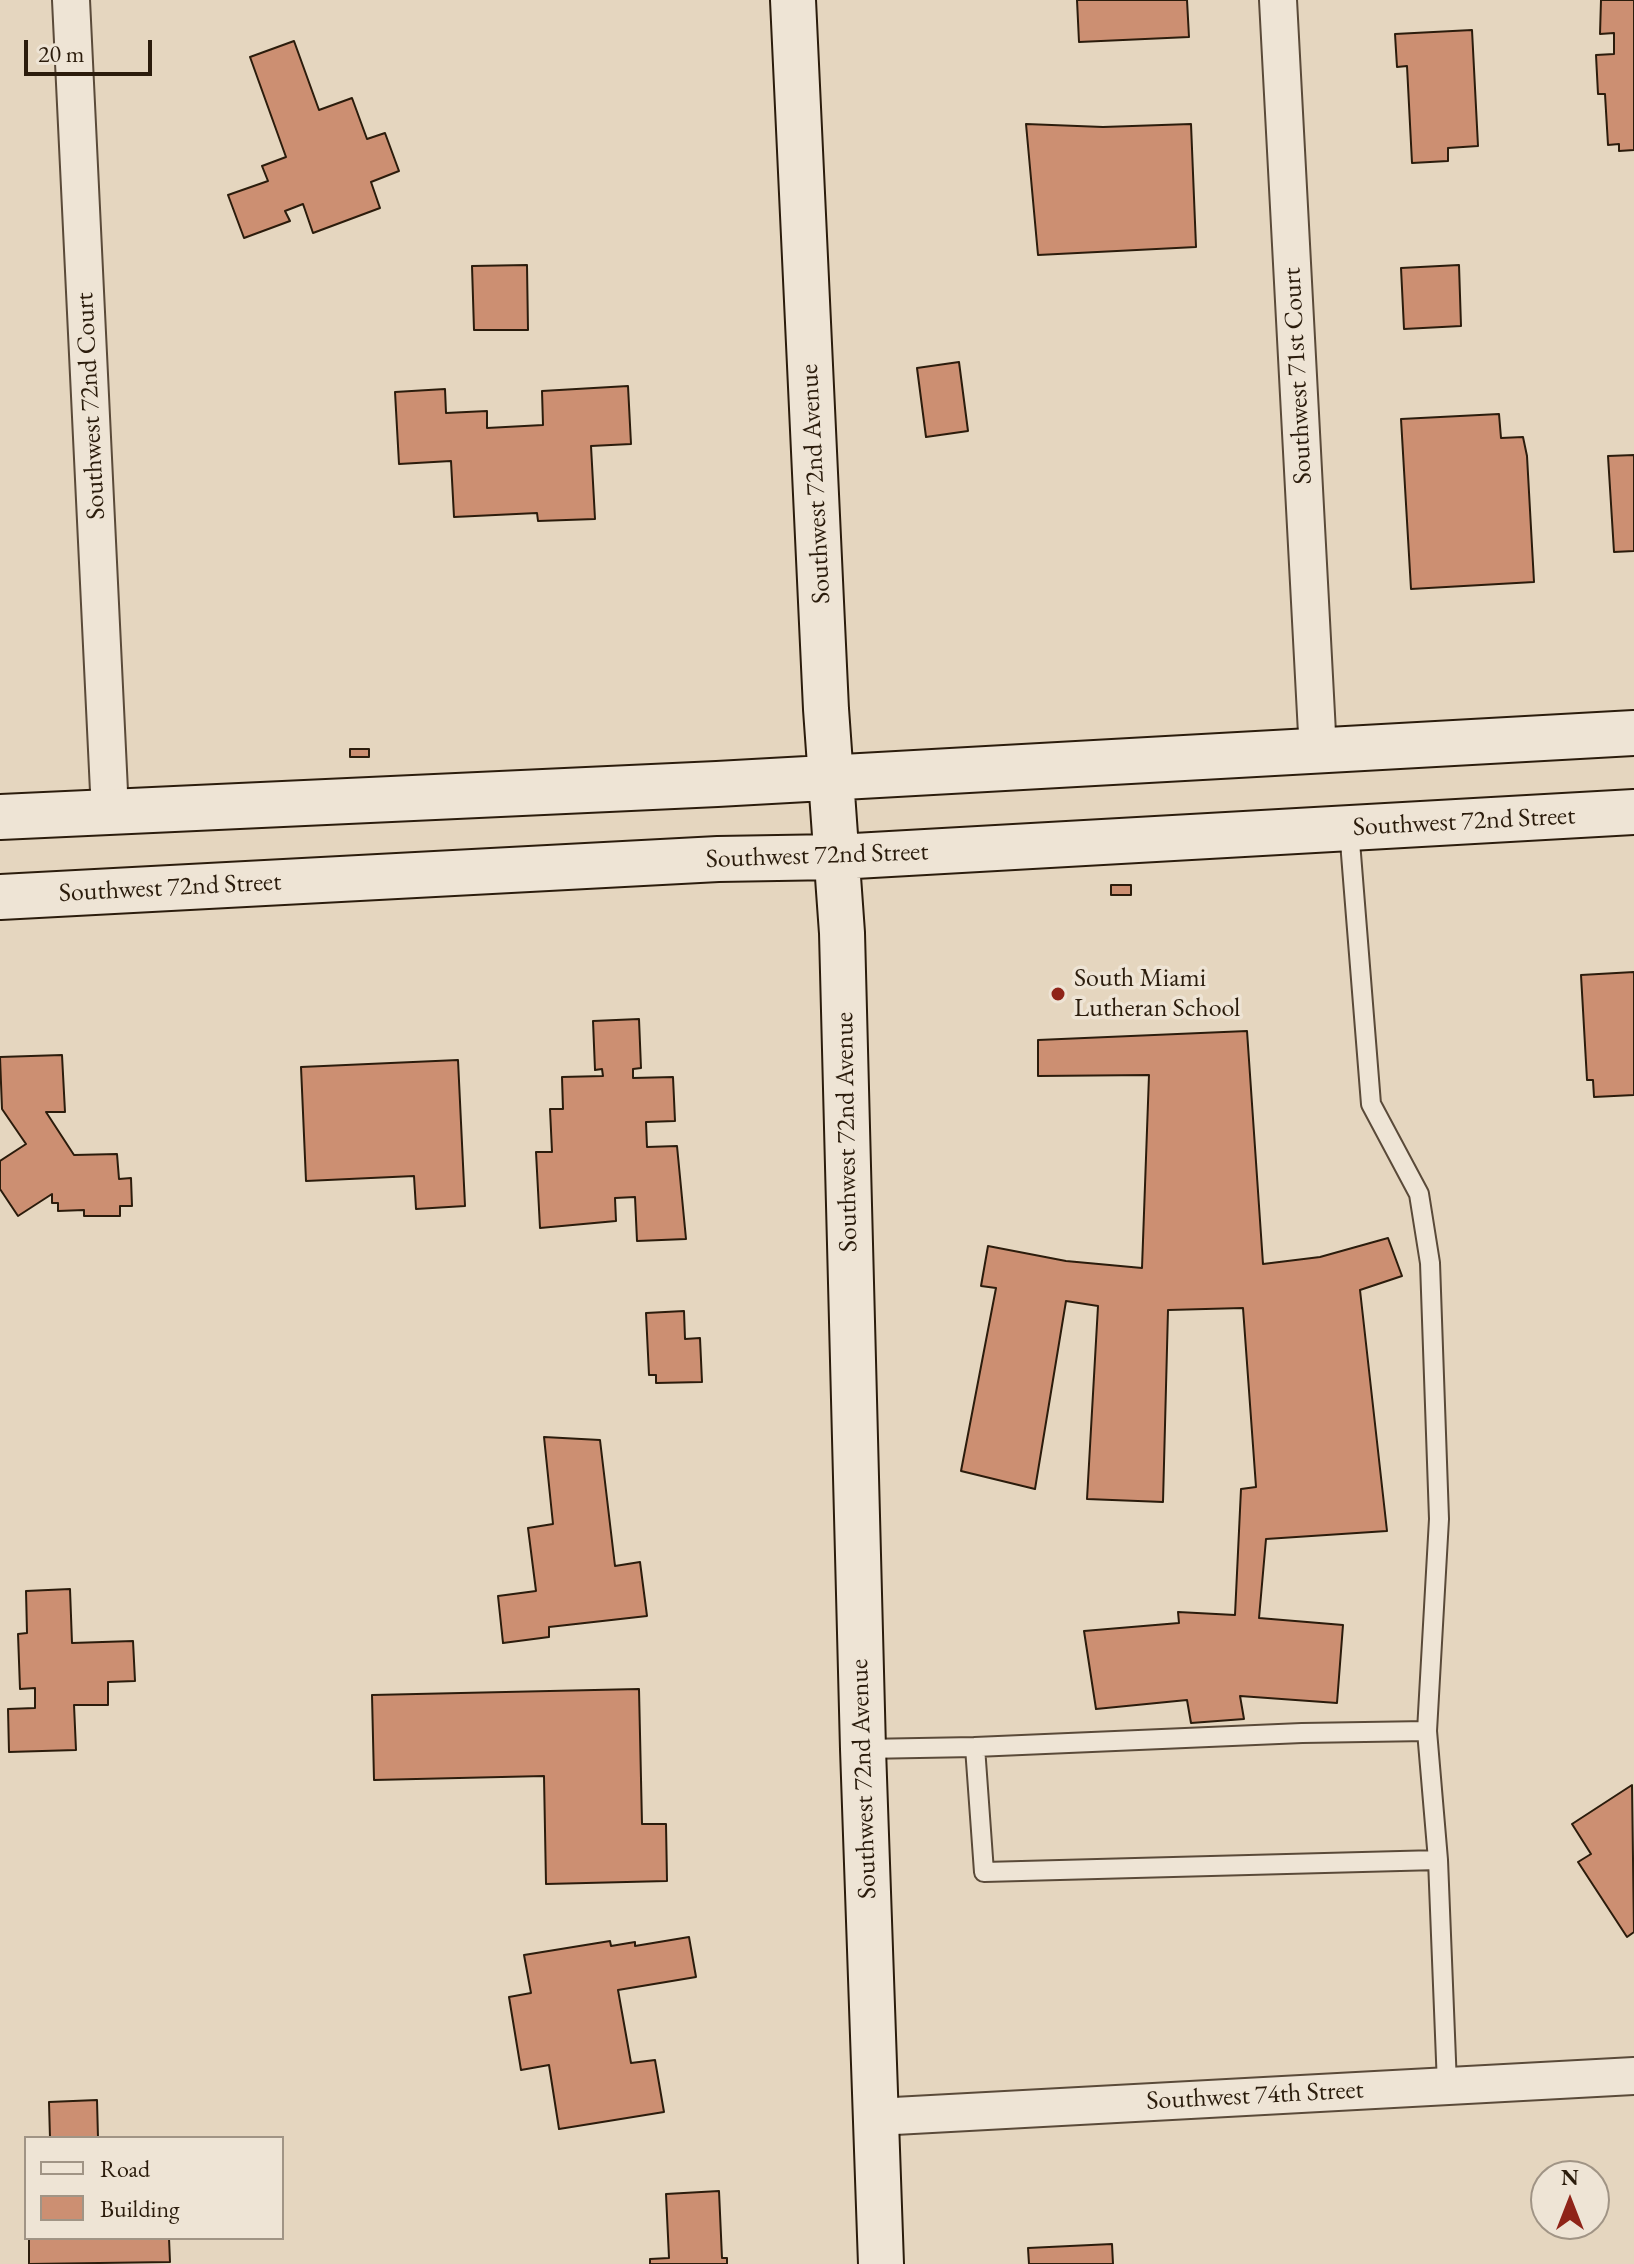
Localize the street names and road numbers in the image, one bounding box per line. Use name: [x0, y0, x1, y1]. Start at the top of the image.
street label: Southwest 71st Court: [1277, 267, 1319, 485]
street label: Southwest 72nd Court: [69, 292, 113, 520]
street label: Southwest 72nd Avenue: [794, 363, 838, 605]
street label: Southwest 72nd Street: [1352, 801, 1576, 843]
street label: Southwest 72nd Street: [705, 837, 929, 875]
street label: Southwest 72nd Street: [58, 867, 282, 909]
street label: Southwest 72nd Avenue: [829, 1012, 865, 1252]
street label: Southwest 72nd Avenue: [844, 1658, 884, 1900]
street label: Southwest 74th Street: [1146, 2075, 1364, 2117]

